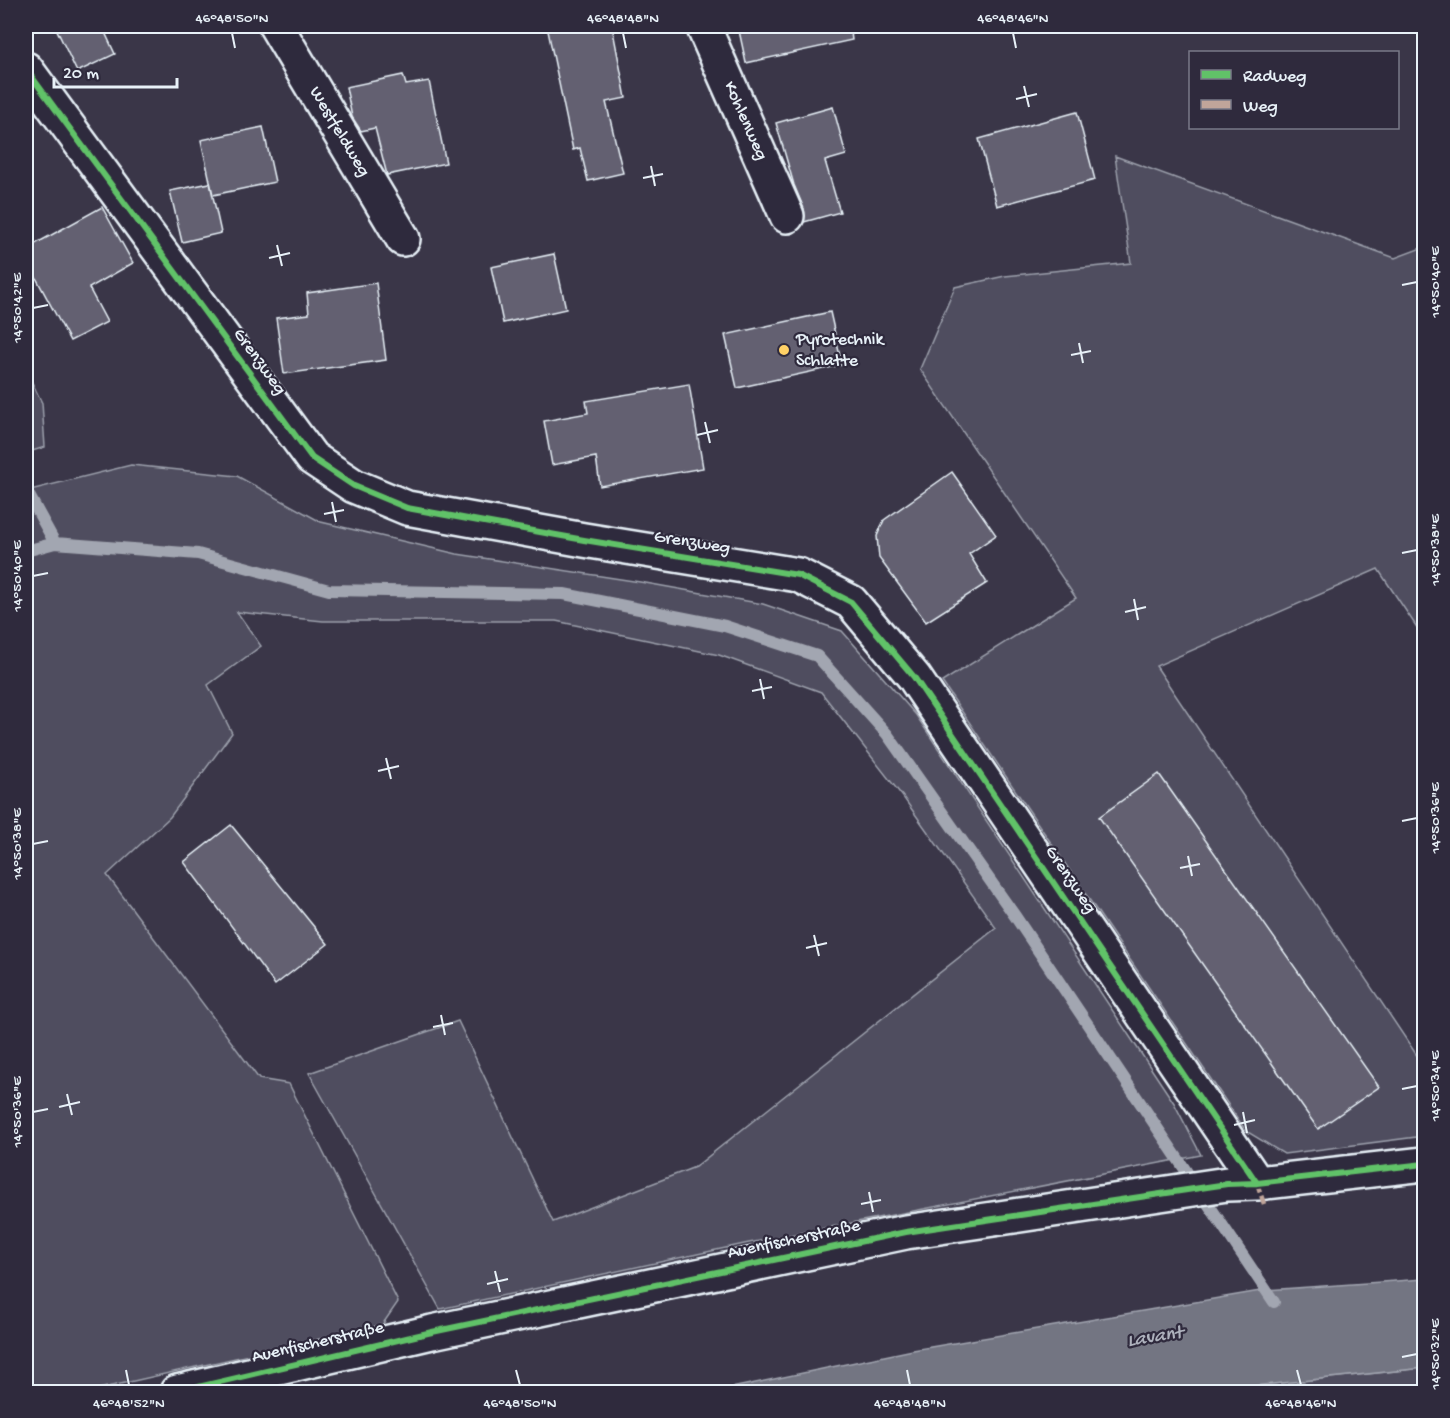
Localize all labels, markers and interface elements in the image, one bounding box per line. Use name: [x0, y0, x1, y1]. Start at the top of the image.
text: 46°48'50"N: [195, 10, 269, 28]
text: 46°48'48"N: [587, 10, 659, 28]
text: 46°48'46"N: [977, 10, 1049, 28]
scale bar: [54, 51, 177, 89]
legend: [1189, 51, 1399, 129]
text: 20 m: [63, 64, 99, 85]
text: Radweg: [1243, 67, 1306, 88]
street label: Kohlenweg: [718, 78, 772, 164]
street label: Westfeldweg: [304, 83, 374, 181]
text: Weg: [1243, 97, 1278, 118]
text: 14°50'40"E: [1427, 246, 1445, 319]
text: 14°50'42"E: [9, 272, 27, 344]
street label: Grenzweg: [228, 325, 290, 399]
place label: Pyrotechnik Schlatte: [795, 330, 885, 372]
marker: Pyrotechnik Schlatte: [777, 343, 791, 357]
text: 14°50'38"E: [1427, 514, 1445, 587]
street label: Grenzweg: [652, 527, 732, 559]
text: 14°50'40"E: [9, 540, 27, 613]
text: 14°50'36"E: [1427, 782, 1445, 855]
text: 14°50'38"E: [9, 808, 27, 881]
street label: Grenzweg: [1040, 842, 1100, 918]
text: 14°50'34"E: [1427, 1050, 1445, 1122]
text: 14°50'36"E: [9, 1076, 27, 1149]
street label: Auenfischerstraße: [726, 1216, 863, 1264]
street label: Auenfischerstraße: [250, 1317, 387, 1368]
text: 14°50'32"E: [1427, 1318, 1445, 1390]
water label: Lavant: [1126, 1322, 1188, 1354]
text: 46°48'52"N: [93, 1395, 165, 1413]
text: 46°48'50"N: [483, 1395, 557, 1413]
text: 46°48'48"N: [874, 1395, 946, 1413]
text: 46°48'46"N: [1265, 1395, 1337, 1413]

